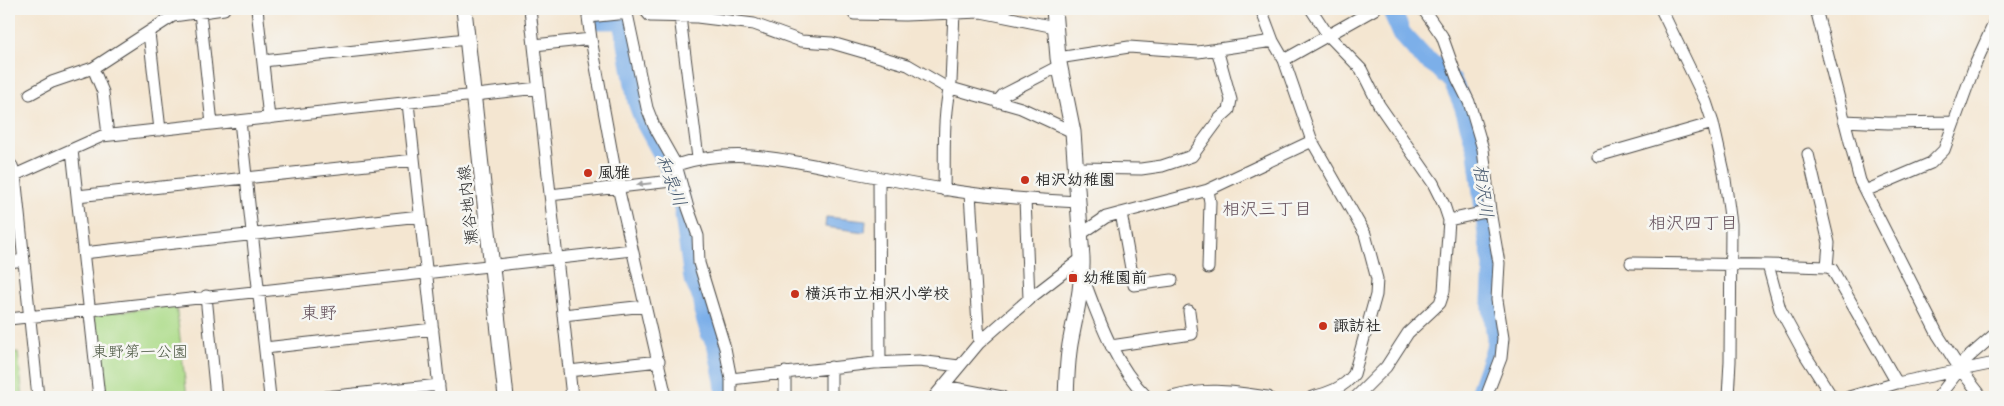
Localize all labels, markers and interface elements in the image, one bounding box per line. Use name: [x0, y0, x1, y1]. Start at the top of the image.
water label: 和泉川: [650, 151, 692, 211]
place label: 風雅: [598, 162, 630, 184]
water label: 相沢川: [1467, 163, 1499, 219]
street label: 瀬谷地内線: [453, 164, 483, 246]
marker: 風雅: [582, 167, 594, 179]
place label: 相沢幼稚園: [1035, 169, 1115, 191]
marker: 相沢幼稚園: [1019, 174, 1031, 186]
one-way arrow: [635, 181, 651, 189]
district label: 相沢三丁目: [1222, 197, 1312, 222]
district label: 相沢四丁目: [1648, 211, 1738, 236]
place label: 幼稚園前: [1083, 267, 1147, 289]
marker: 幼稚園前: [1067, 272, 1079, 284]
place label: 横浜市立相沢小学校: [805, 283, 949, 305]
marker: 横浜市立相沢小学校: [789, 288, 801, 300]
district label: 東野: [301, 301, 337, 326]
place label: 諏訪社: [1333, 315, 1381, 337]
marker: 諏訪社: [1317, 320, 1329, 332]
park label: 東野第一公園: [92, 341, 188, 363]

